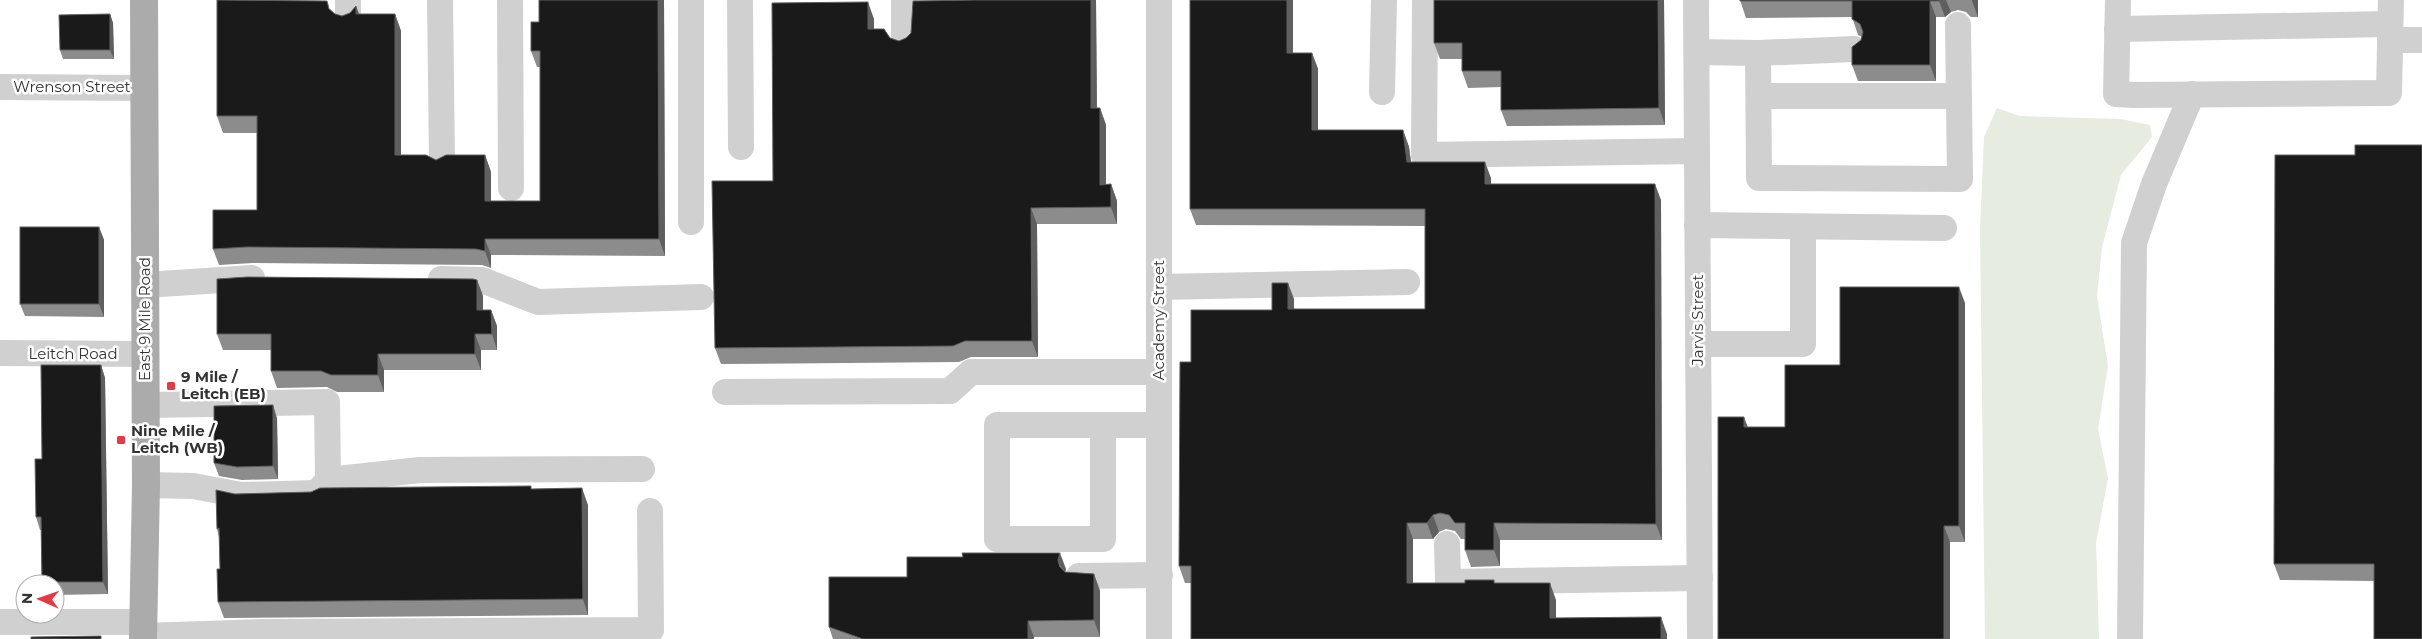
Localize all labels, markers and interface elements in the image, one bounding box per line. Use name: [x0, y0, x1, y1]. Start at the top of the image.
street label: Wrenson Street: [13, 77, 131, 96]
street label: East 9 Mile Road: [135, 257, 154, 381]
street label: Academy Street: [1149, 260, 1168, 380]
street label: Jarvis Street: [1688, 274, 1707, 367]
street label: Leitch Road: [28, 344, 118, 363]
place label: 9 Mile / Leitch (EB): [181, 367, 266, 403]
marker: 9 Mile / Leitch (EB): [165, 380, 177, 392]
place label: Nine Mile / Leitch (WB): [131, 421, 223, 457]
marker: Nine Mile / Leitch (WB): [115, 434, 127, 446]
north arrow: [15, 574, 65, 624]
text: N: [18, 593, 36, 605]

